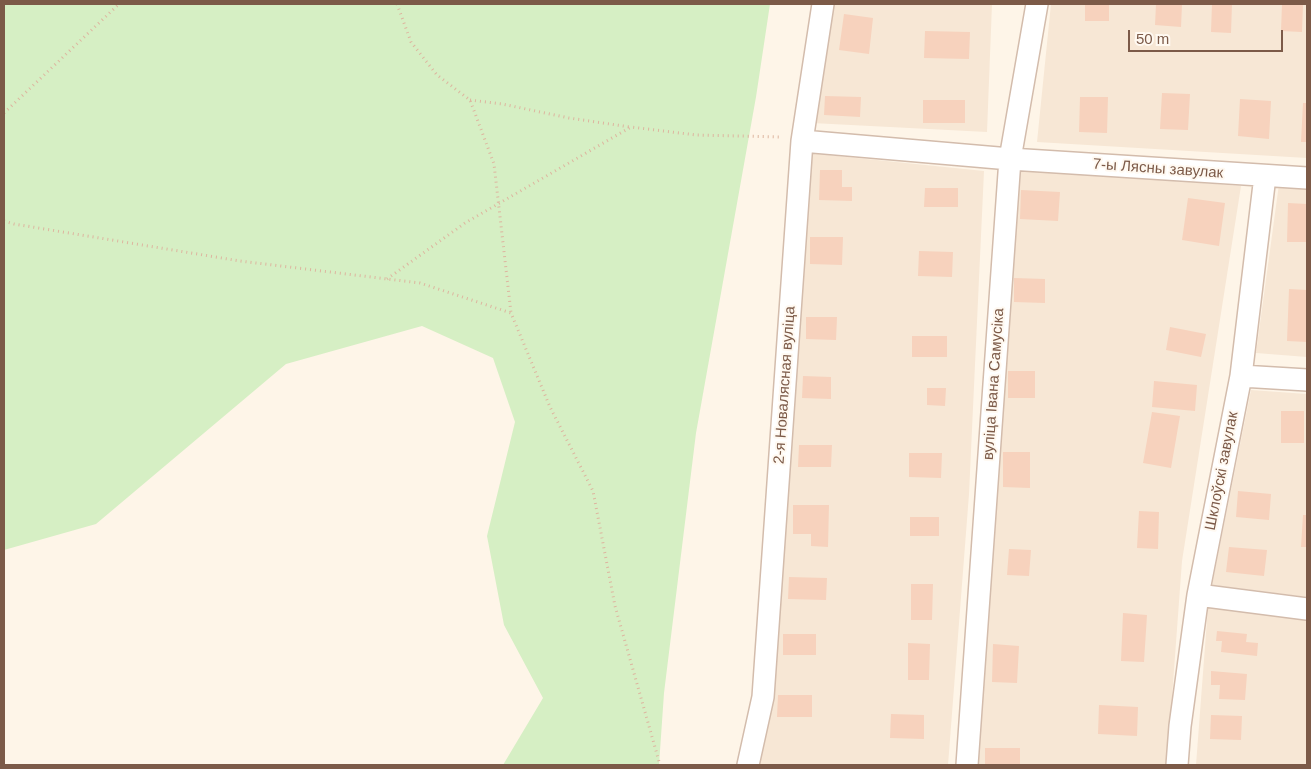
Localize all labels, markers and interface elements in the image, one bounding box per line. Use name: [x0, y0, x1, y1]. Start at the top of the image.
scale bar: [1131, 20, 1286, 52]
text: 50 m: [1136, 30, 1169, 47]
street label: 7-ы Лясны завулак: [1092, 155, 1224, 183]
street label: 2-я Новалясная вуліца: [771, 306, 799, 464]
street label: вуліца Івана Самусіка: [980, 307, 1008, 461]
street label: Шклоўскі завулак: [1202, 410, 1242, 532]

